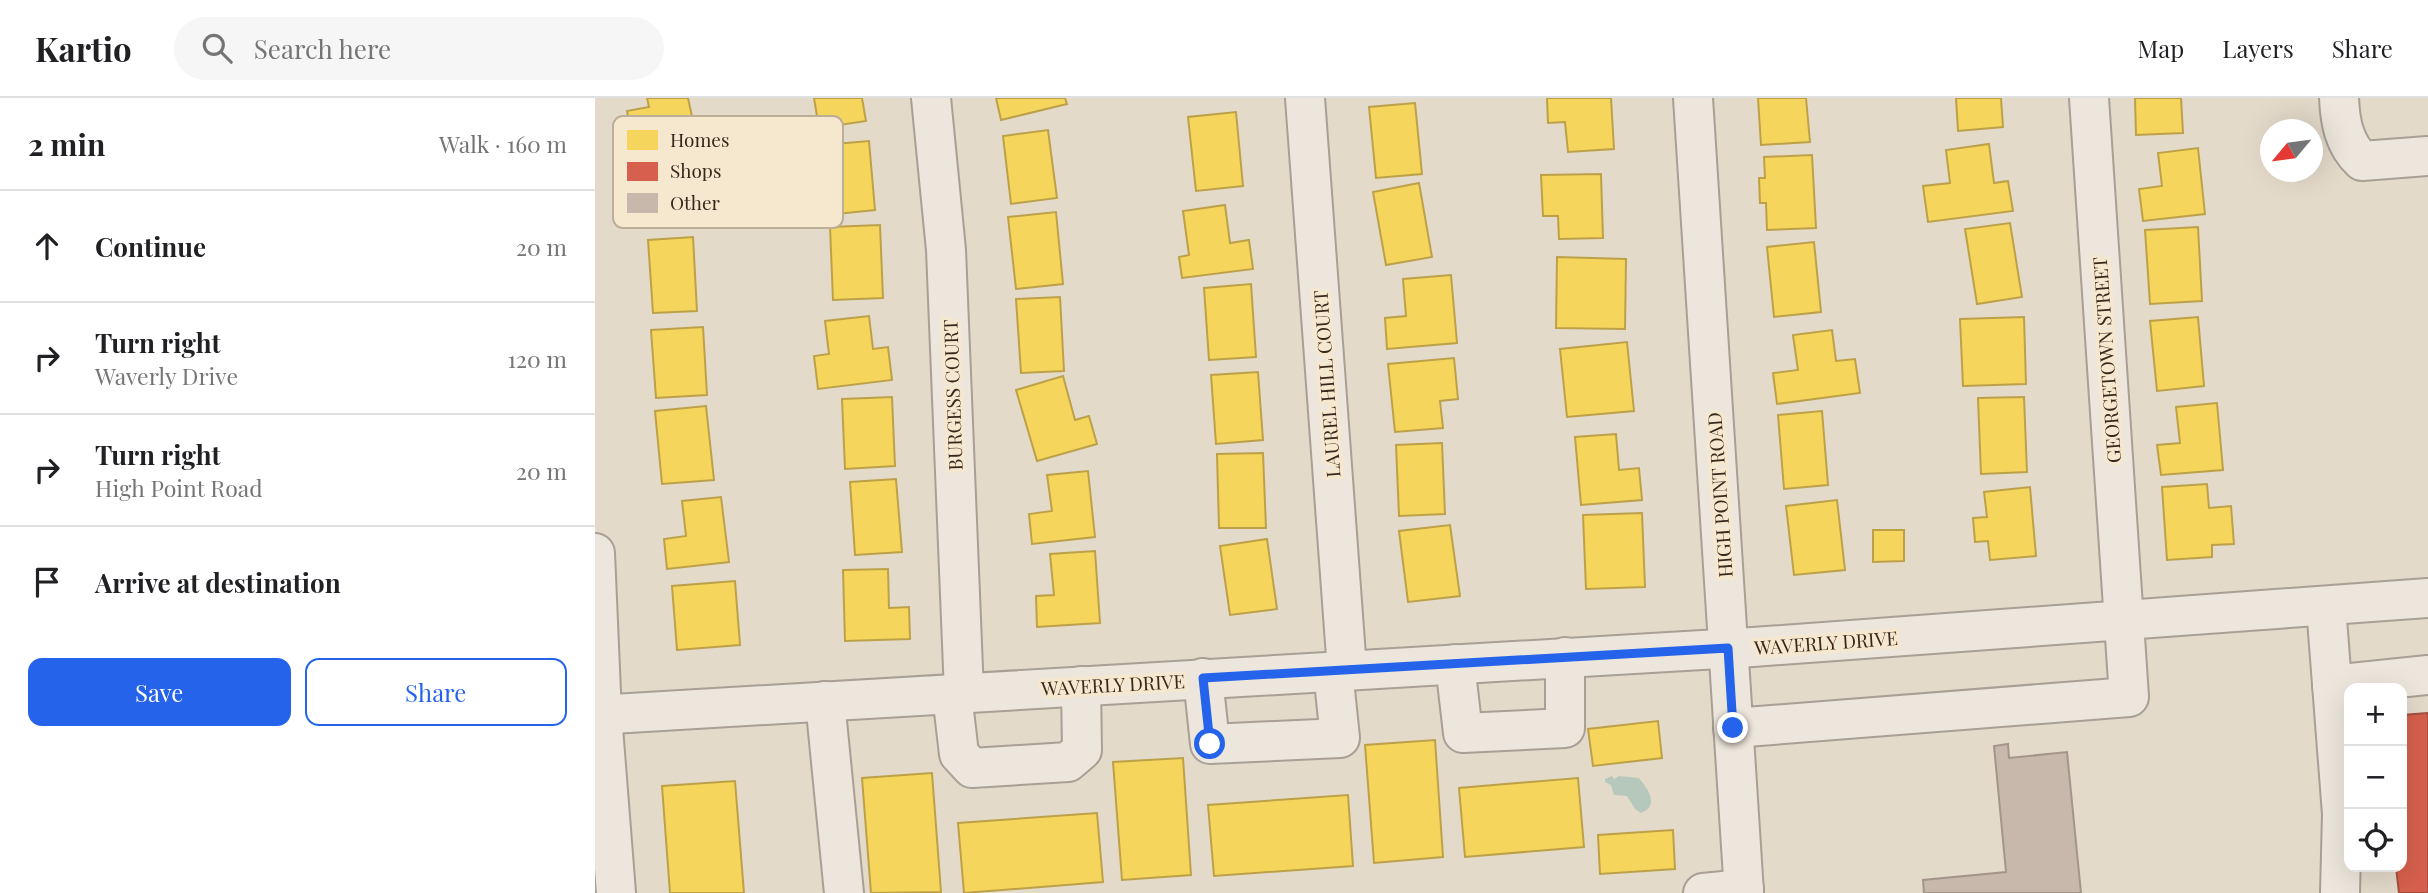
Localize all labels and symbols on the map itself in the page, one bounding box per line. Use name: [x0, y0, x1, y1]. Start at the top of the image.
legend: [613, 116, 843, 228]
north arrow: [2260, 119, 2323, 182]
text: Homes: [670, 126, 729, 152]
text: Shops: [670, 157, 721, 183]
text: Other: [670, 189, 721, 215]
street label: GEORGETOWN STREET: [2086, 256, 2126, 464]
street label: LAUREL HILL COURT: [1306, 289, 1346, 479]
street label: BURGESS COURT: [936, 319, 968, 471]
street label: HIGH POINT ROAD: [1700, 412, 1738, 578]
street label: WAVERLY DRIVE: [1752, 624, 1899, 660]
street label: WAVERLY DRIVE: [1039, 667, 1186, 701]
route end: [1717, 712, 1748, 743]
route start: [1194, 728, 1225, 759]

